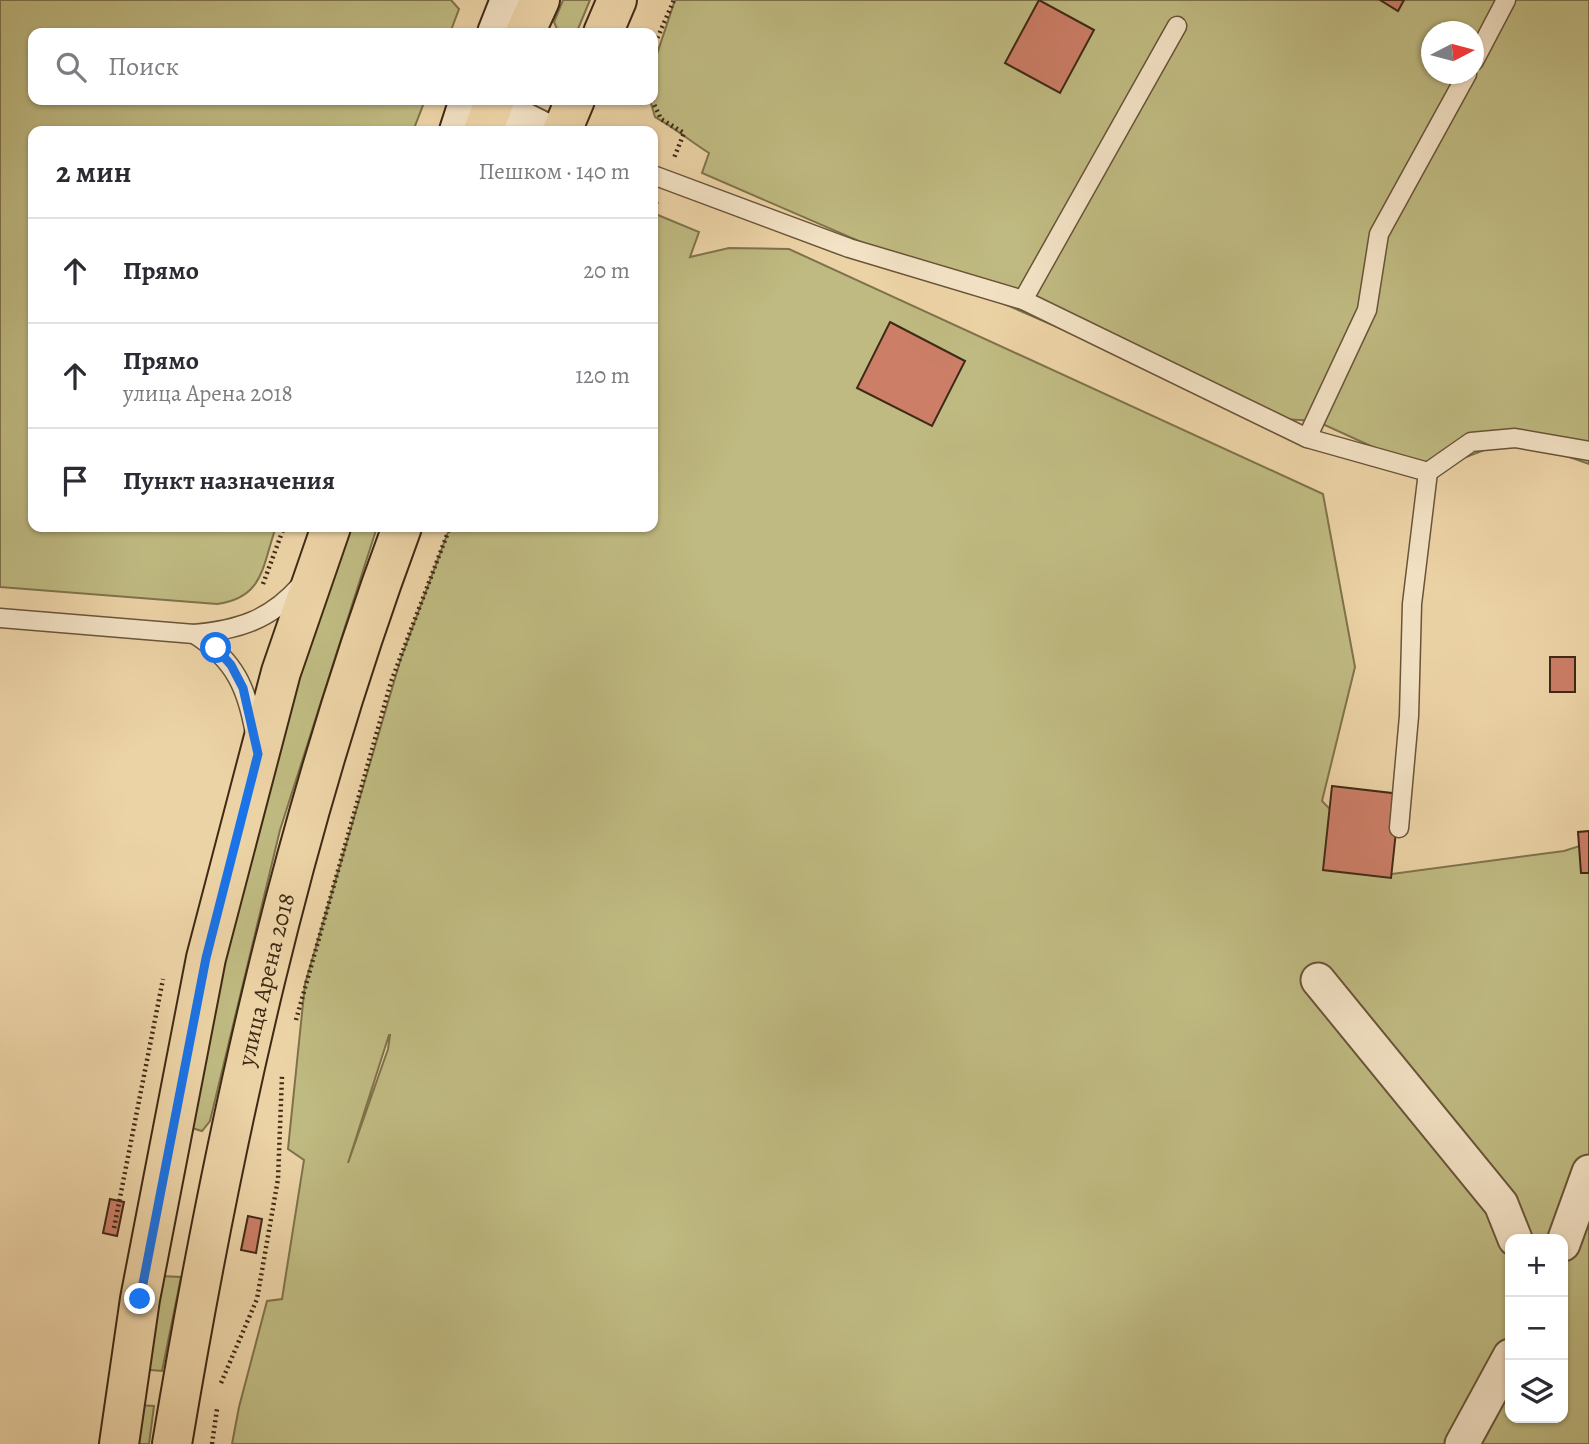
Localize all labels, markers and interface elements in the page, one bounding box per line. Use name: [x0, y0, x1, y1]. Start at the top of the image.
north arrow: [1421, 21, 1484, 84]
search box: [28, 28, 658, 105]
icon: search: [52, 48, 90, 86]
text: Поиск: [108, 49, 179, 84]
text: 2 мин: [56, 152, 131, 192]
text: Пешком · 140 m: [478, 156, 630, 187]
icon: ahead: [56, 252, 94, 290]
text: Прямо: [123, 253, 199, 288]
text: 20 m: [583, 255, 630, 286]
text: Прямо: [123, 343, 199, 378]
icon: ahead: [56, 357, 94, 395]
text: 120 m: [575, 360, 630, 391]
text: улица Арена 2018: [123, 378, 293, 409]
icon: arrive: [56, 462, 94, 500]
text: Пункт назначения: [123, 463, 335, 498]
route start: [200, 632, 231, 663]
street label: улица Арена 2018: [229, 889, 303, 1070]
map controls: [1505, 1234, 1568, 1423]
button: +: [1505, 1234, 1568, 1297]
route end: [124, 1283, 155, 1314]
button: −: [1505, 1297, 1568, 1360]
button: layers: [1505, 1360, 1568, 1423]

